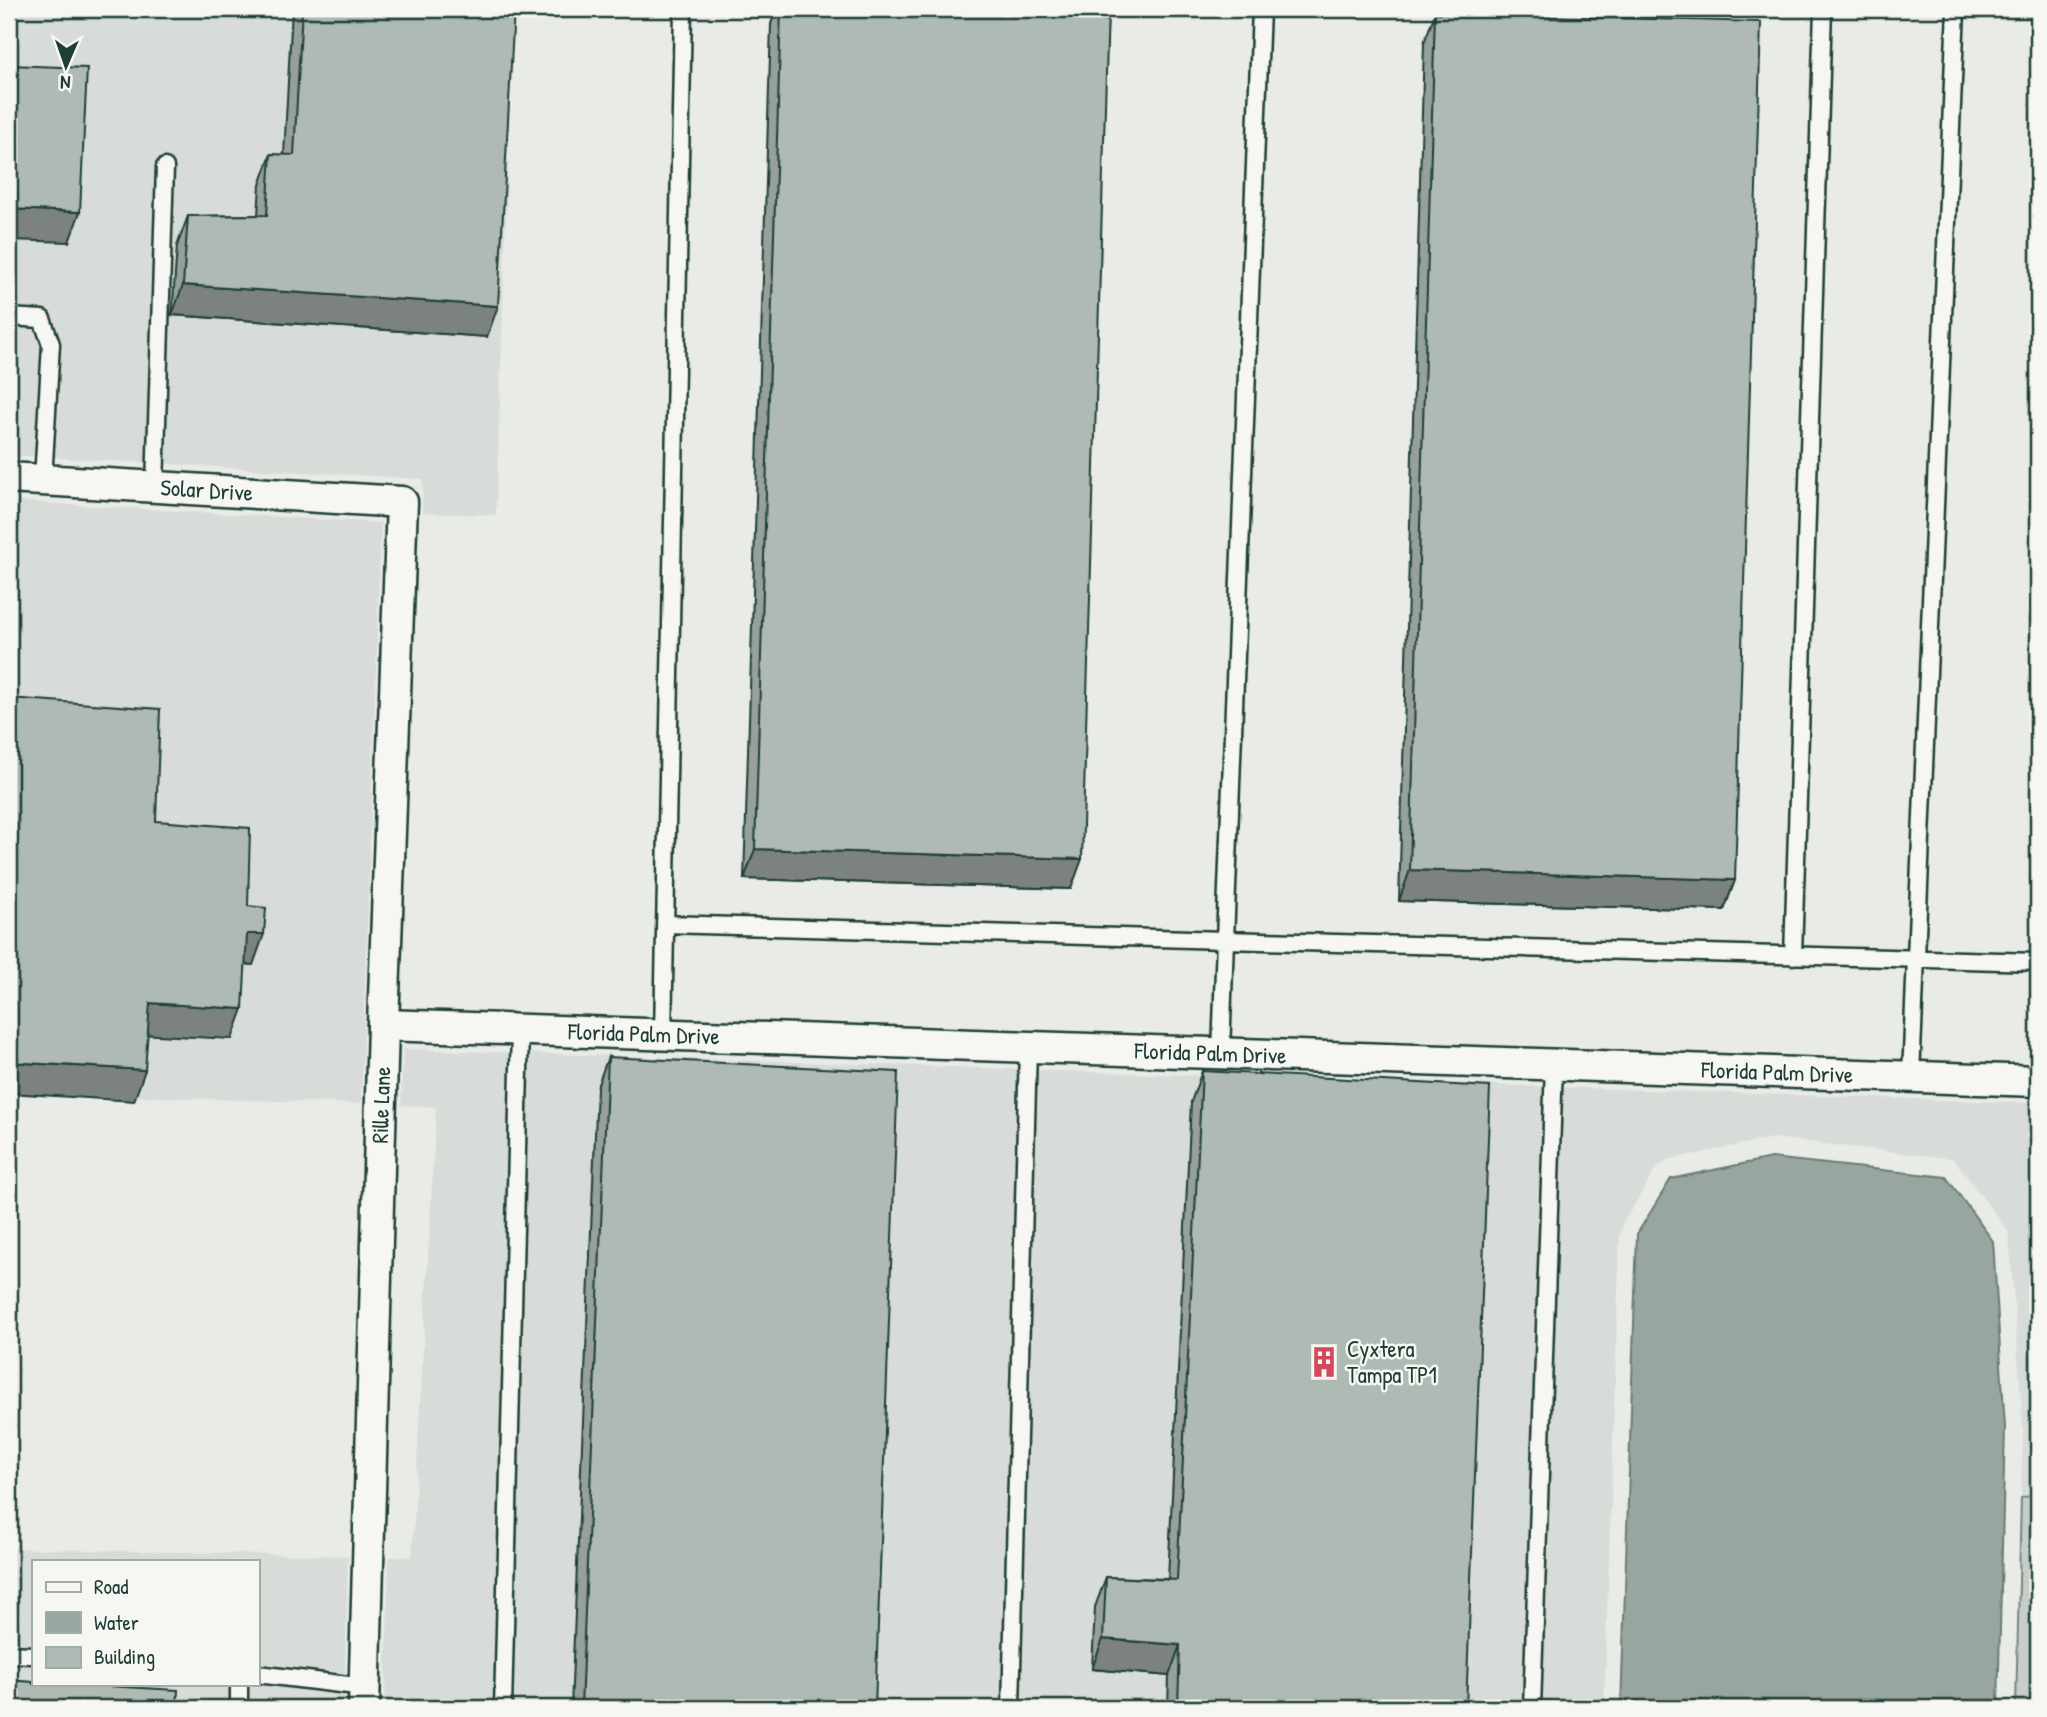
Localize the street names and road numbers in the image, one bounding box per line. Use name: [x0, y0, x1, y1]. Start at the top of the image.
street label: Solar Drive: [160, 471, 254, 508]
street label: Florida Palm Drive: [566, 1015, 720, 1051]
street label: Florida Palm Drive: [1133, 1034, 1287, 1071]
street label: Florida Palm Drive: [1700, 1054, 1854, 1090]
street label: Rille Lane: [364, 1066, 397, 1144]

